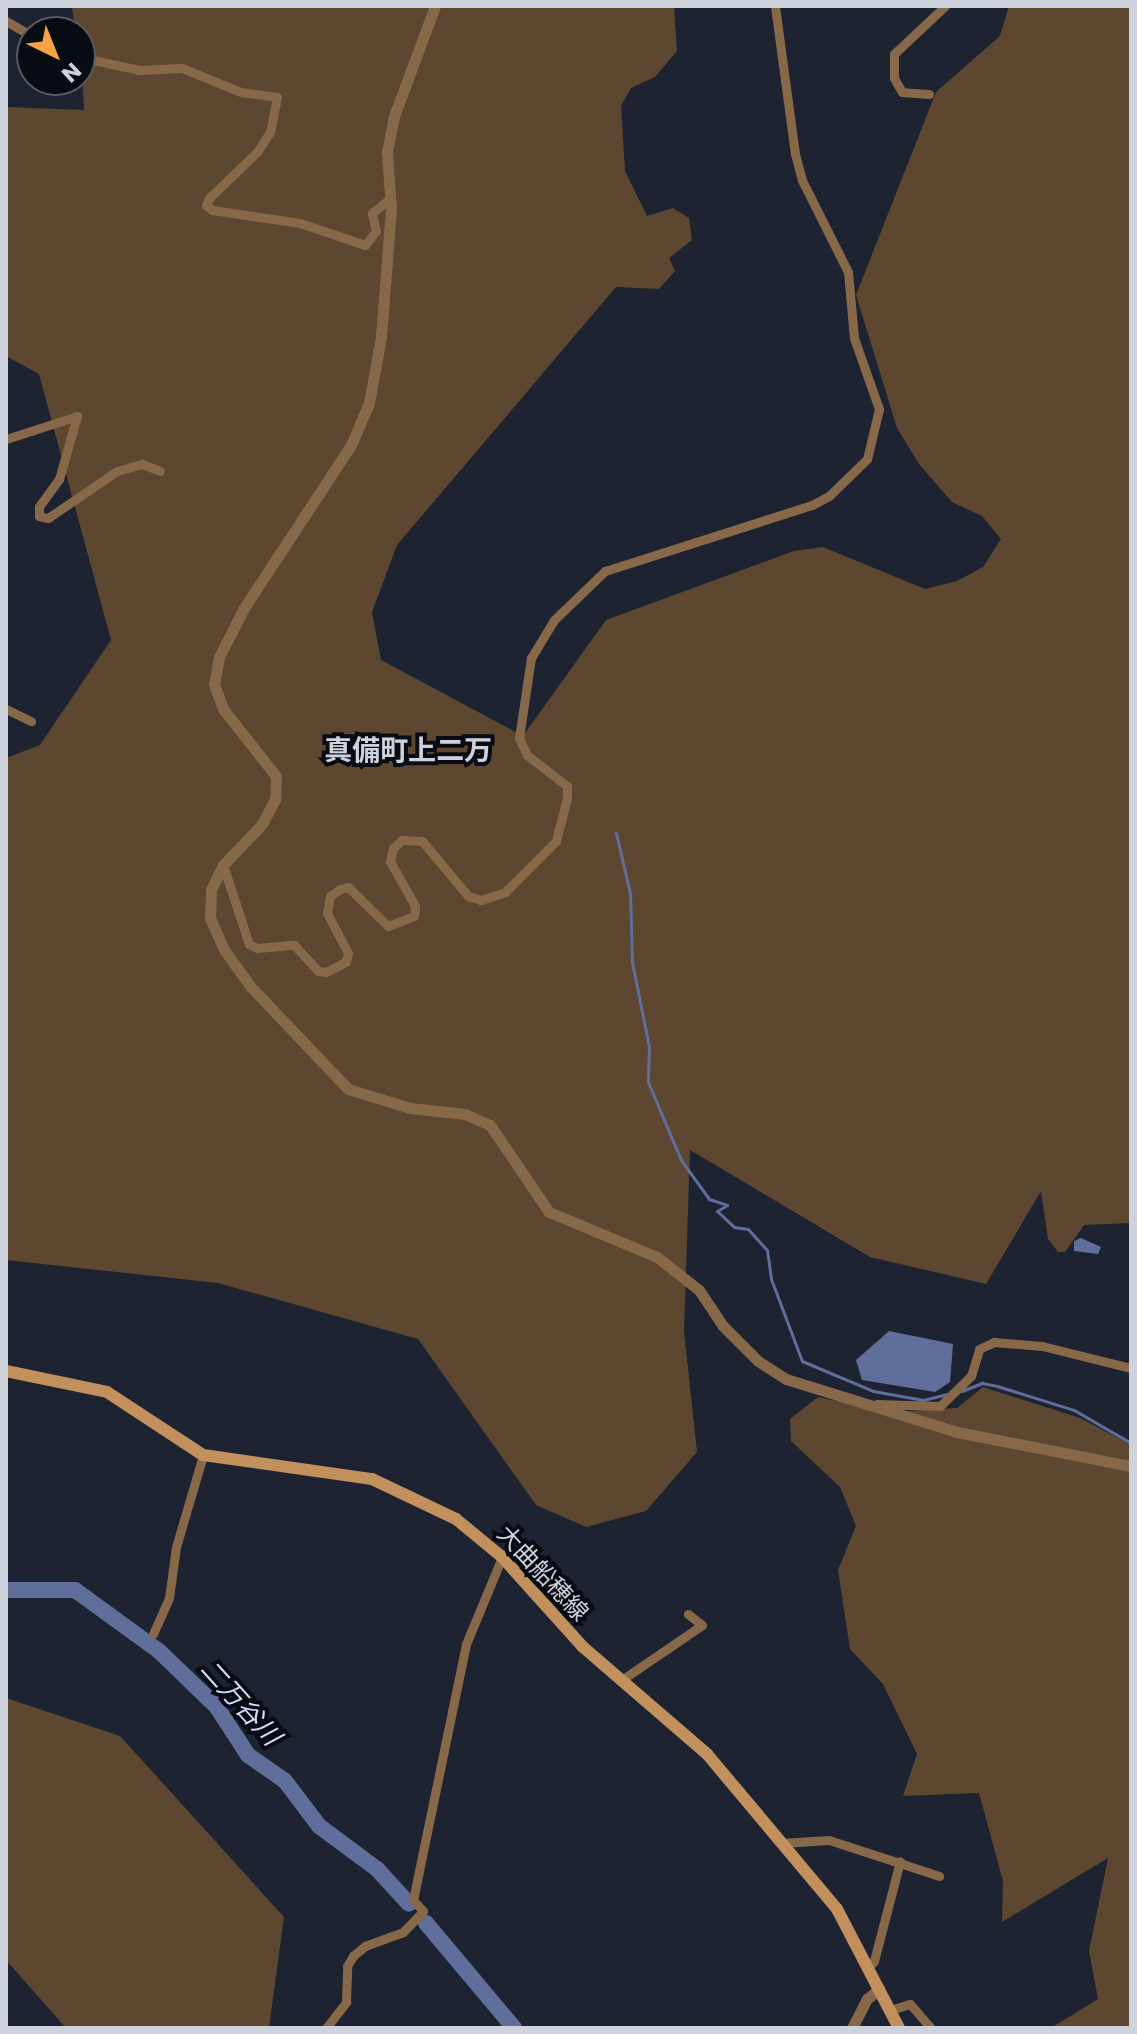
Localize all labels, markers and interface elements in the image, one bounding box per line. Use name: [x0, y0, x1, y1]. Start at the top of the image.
north arrow: [16, 16, 96, 96]
text: N: [55, 55, 88, 89]
district label: 真備町上二万: [324, 734, 492, 768]
street label: 大曲船穂線: [492, 1519, 594, 1627]
water label: 二万谷川: [194, 1654, 286, 1752]

